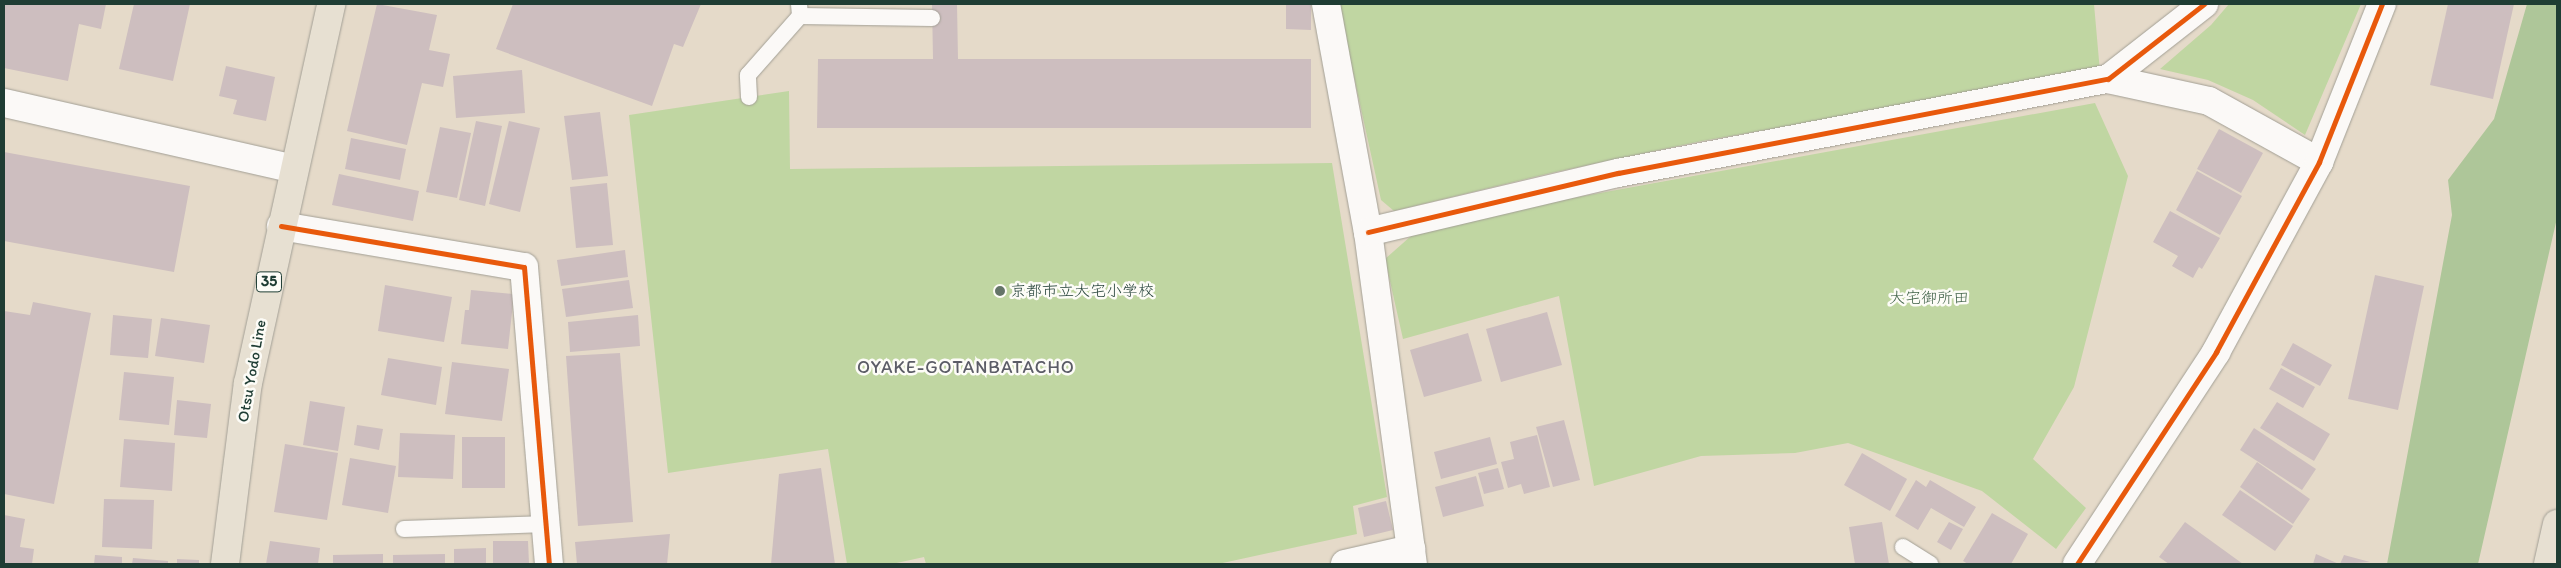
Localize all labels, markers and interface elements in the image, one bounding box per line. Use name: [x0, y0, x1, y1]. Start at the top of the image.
road number: 35: [255, 270, 283, 294]
place label: 京都市立大宅小学校: [1010, 281, 1154, 301]
marker: 京都市立大宅小学校: [994, 285, 1006, 297]
park label: 大宅御所田: [1889, 288, 1969, 308]
street label: Otsu Yodo Line: [234, 319, 270, 423]
district label: OYAKE-GOTANBATACHO: [853, 356, 1079, 378]

